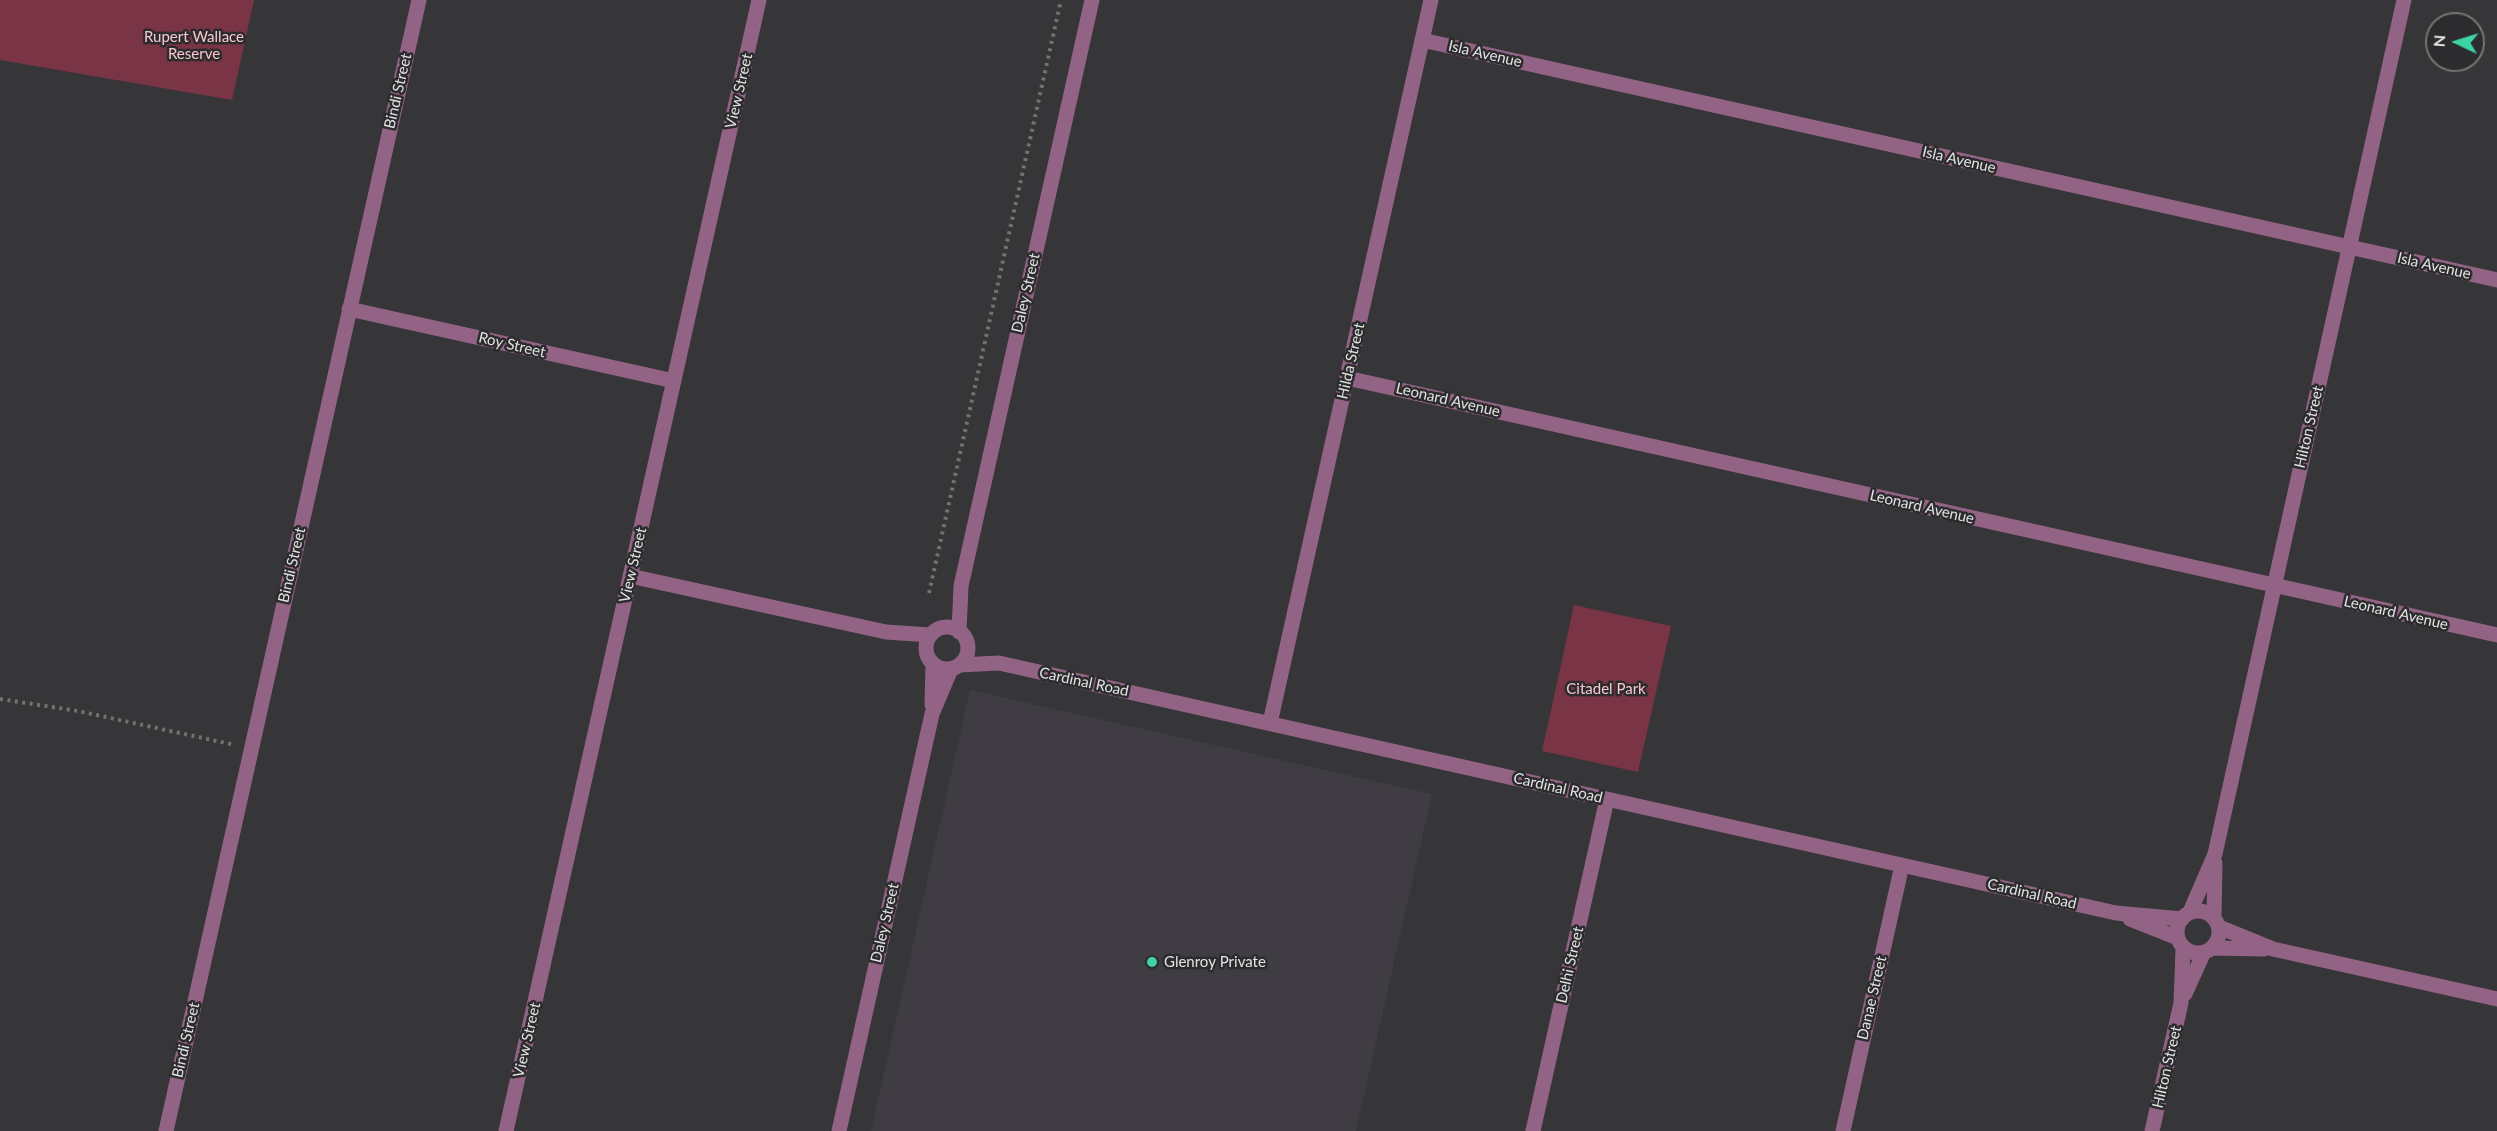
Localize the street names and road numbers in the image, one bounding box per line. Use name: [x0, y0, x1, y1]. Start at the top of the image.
street label: Isla Avenue: [1446, 37, 1524, 71]
street label: Bindi Street: [381, 52, 415, 130]
street label: View Street: [722, 52, 756, 130]
street label: Isla Avenue: [1920, 143, 1998, 177]
street label: Isla Avenue: [2395, 249, 2473, 283]
street label: Daley Street: [1008, 252, 1044, 334]
street label: Hilda Street: [1333, 321, 1369, 401]
street label: Roy Street: [477, 329, 547, 361]
street label: Leonard Avenue: [1394, 379, 1502, 421]
street label: Hilton Street: [2291, 384, 2327, 470]
street label: Leonard Avenue: [1868, 486, 1976, 528]
street label: Bindi Street: [275, 526, 309, 604]
street label: View Street: [616, 526, 650, 604]
street label: Leonard Avenue: [2342, 592, 2450, 634]
street label: Cardinal Road: [1038, 664, 1130, 700]
street label: Cardinal Road: [1512, 769, 1604, 807]
street label: Cardinal Road: [1986, 875, 2078, 913]
street label: Daley Street: [867, 882, 903, 964]
street label: Delhi Street: [1552, 925, 1588, 1005]
street label: Danae Street: [1854, 954, 1890, 1042]
street label: Bindi Street: [169, 1001, 203, 1079]
street label: View Street: [510, 1001, 544, 1079]
street label: Hilton Street: [2149, 1024, 2185, 1110]

